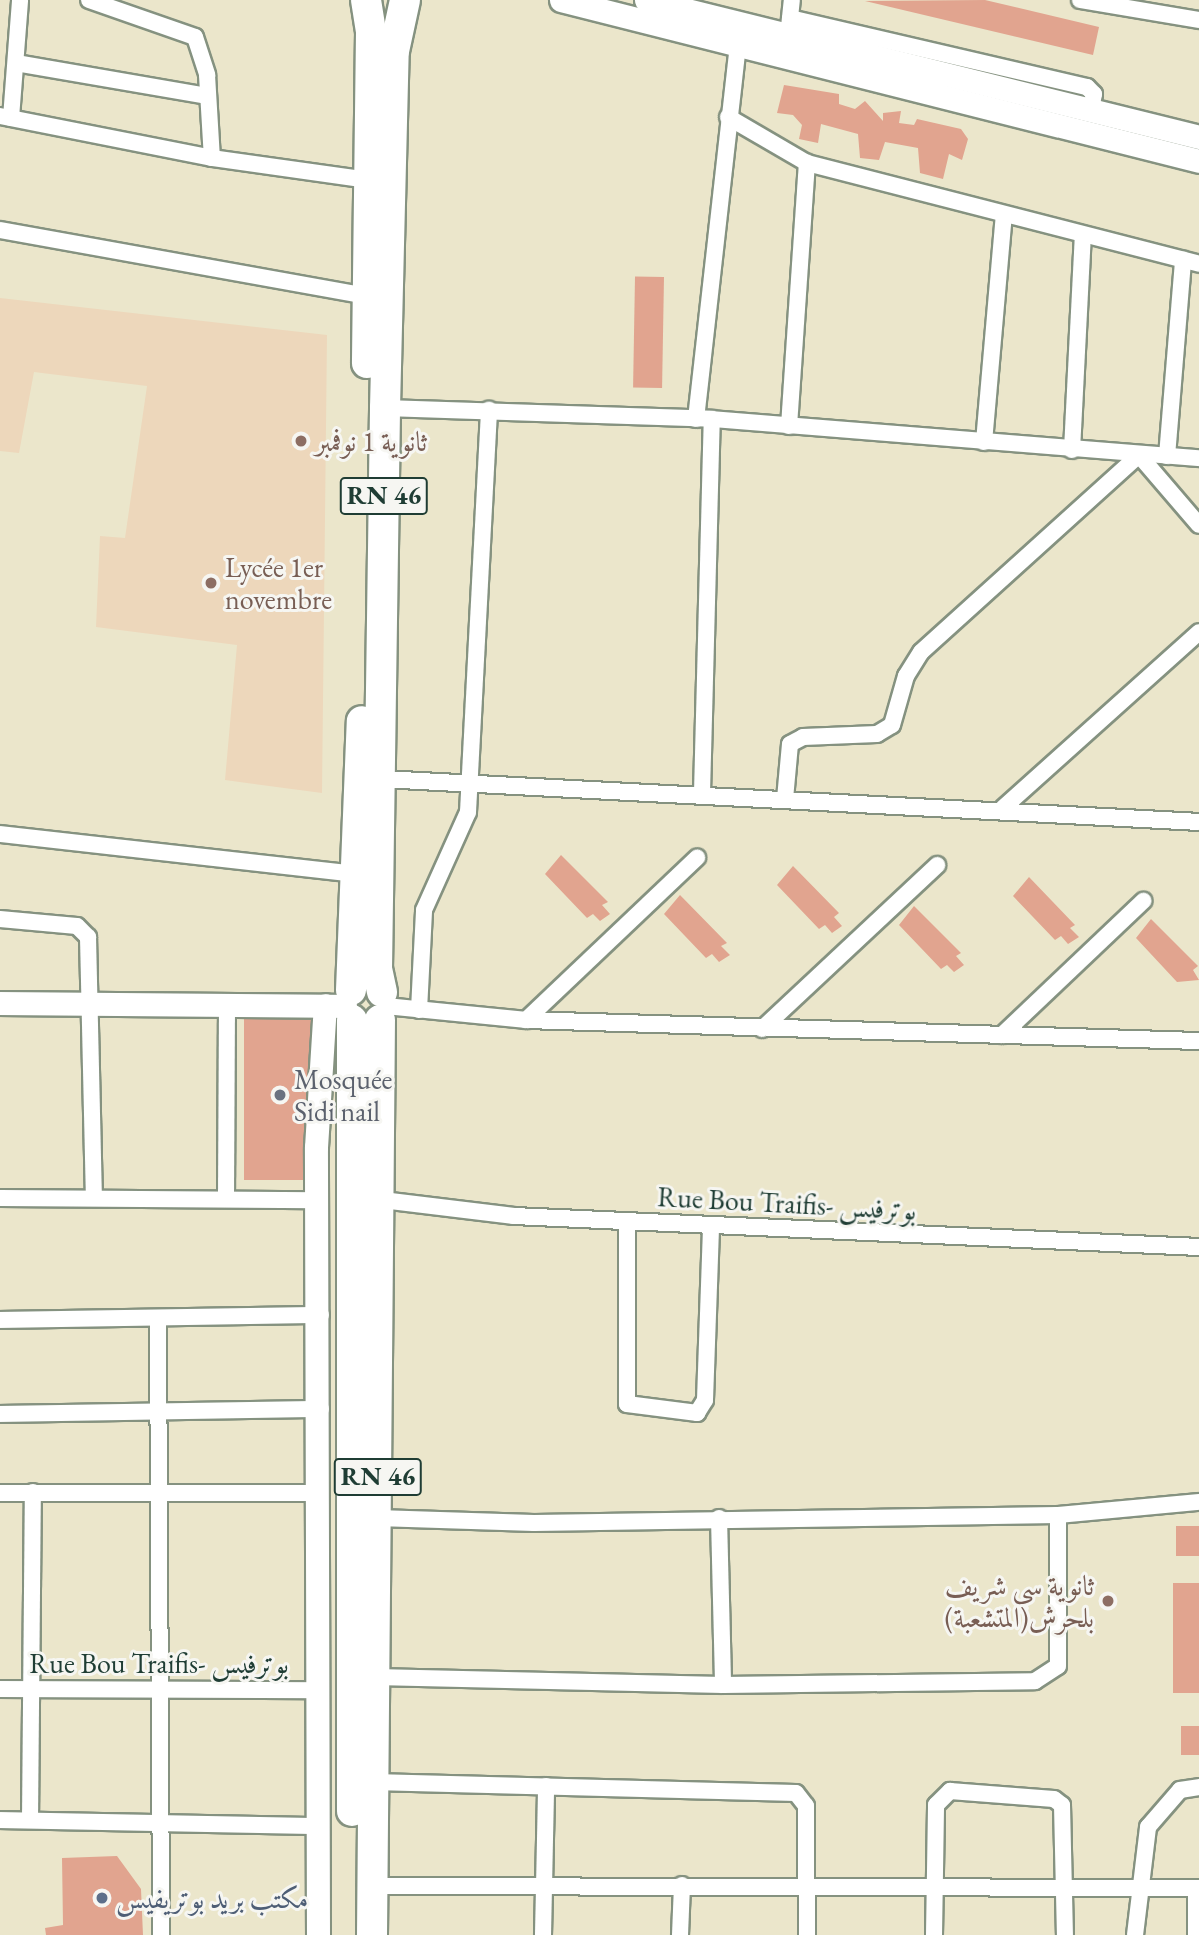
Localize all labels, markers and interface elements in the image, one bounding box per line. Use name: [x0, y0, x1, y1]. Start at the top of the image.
place label: ثانوية 1 نوفمبر: [315, 424, 427, 458]
marker: ثانوية 1 نوفمبر: [293, 433, 309, 449]
road number: RN 46: [338, 474, 430, 518]
place label: Lycée 1er novembre: [225, 550, 332, 616]
marker: Lycée 1er novembre: [203, 575, 219, 591]
place label: Mosquée Sidi nail: [294, 1062, 393, 1128]
marker: Mosquée Sidi nail: [272, 1087, 288, 1103]
street label: Rue Bou Traifis- بوترفيس: [657, 1179, 917, 1227]
road number: RN 46: [332, 1454, 424, 1500]
place label: ثانوية سي شريف بلحرش(المتشعبة): [945, 1568, 1094, 1634]
marker: ثانوية سي شريف بلحرش(المتشعبة): [1100, 1593, 1116, 1609]
street label: Rue Bou Traifis- بوترفيس: [29, 1646, 289, 1680]
place label: مكتب بريد بوتريفيس: [116, 1881, 308, 1915]
marker: مكتب بريد بوتريفيس: [94, 1890, 110, 1906]

